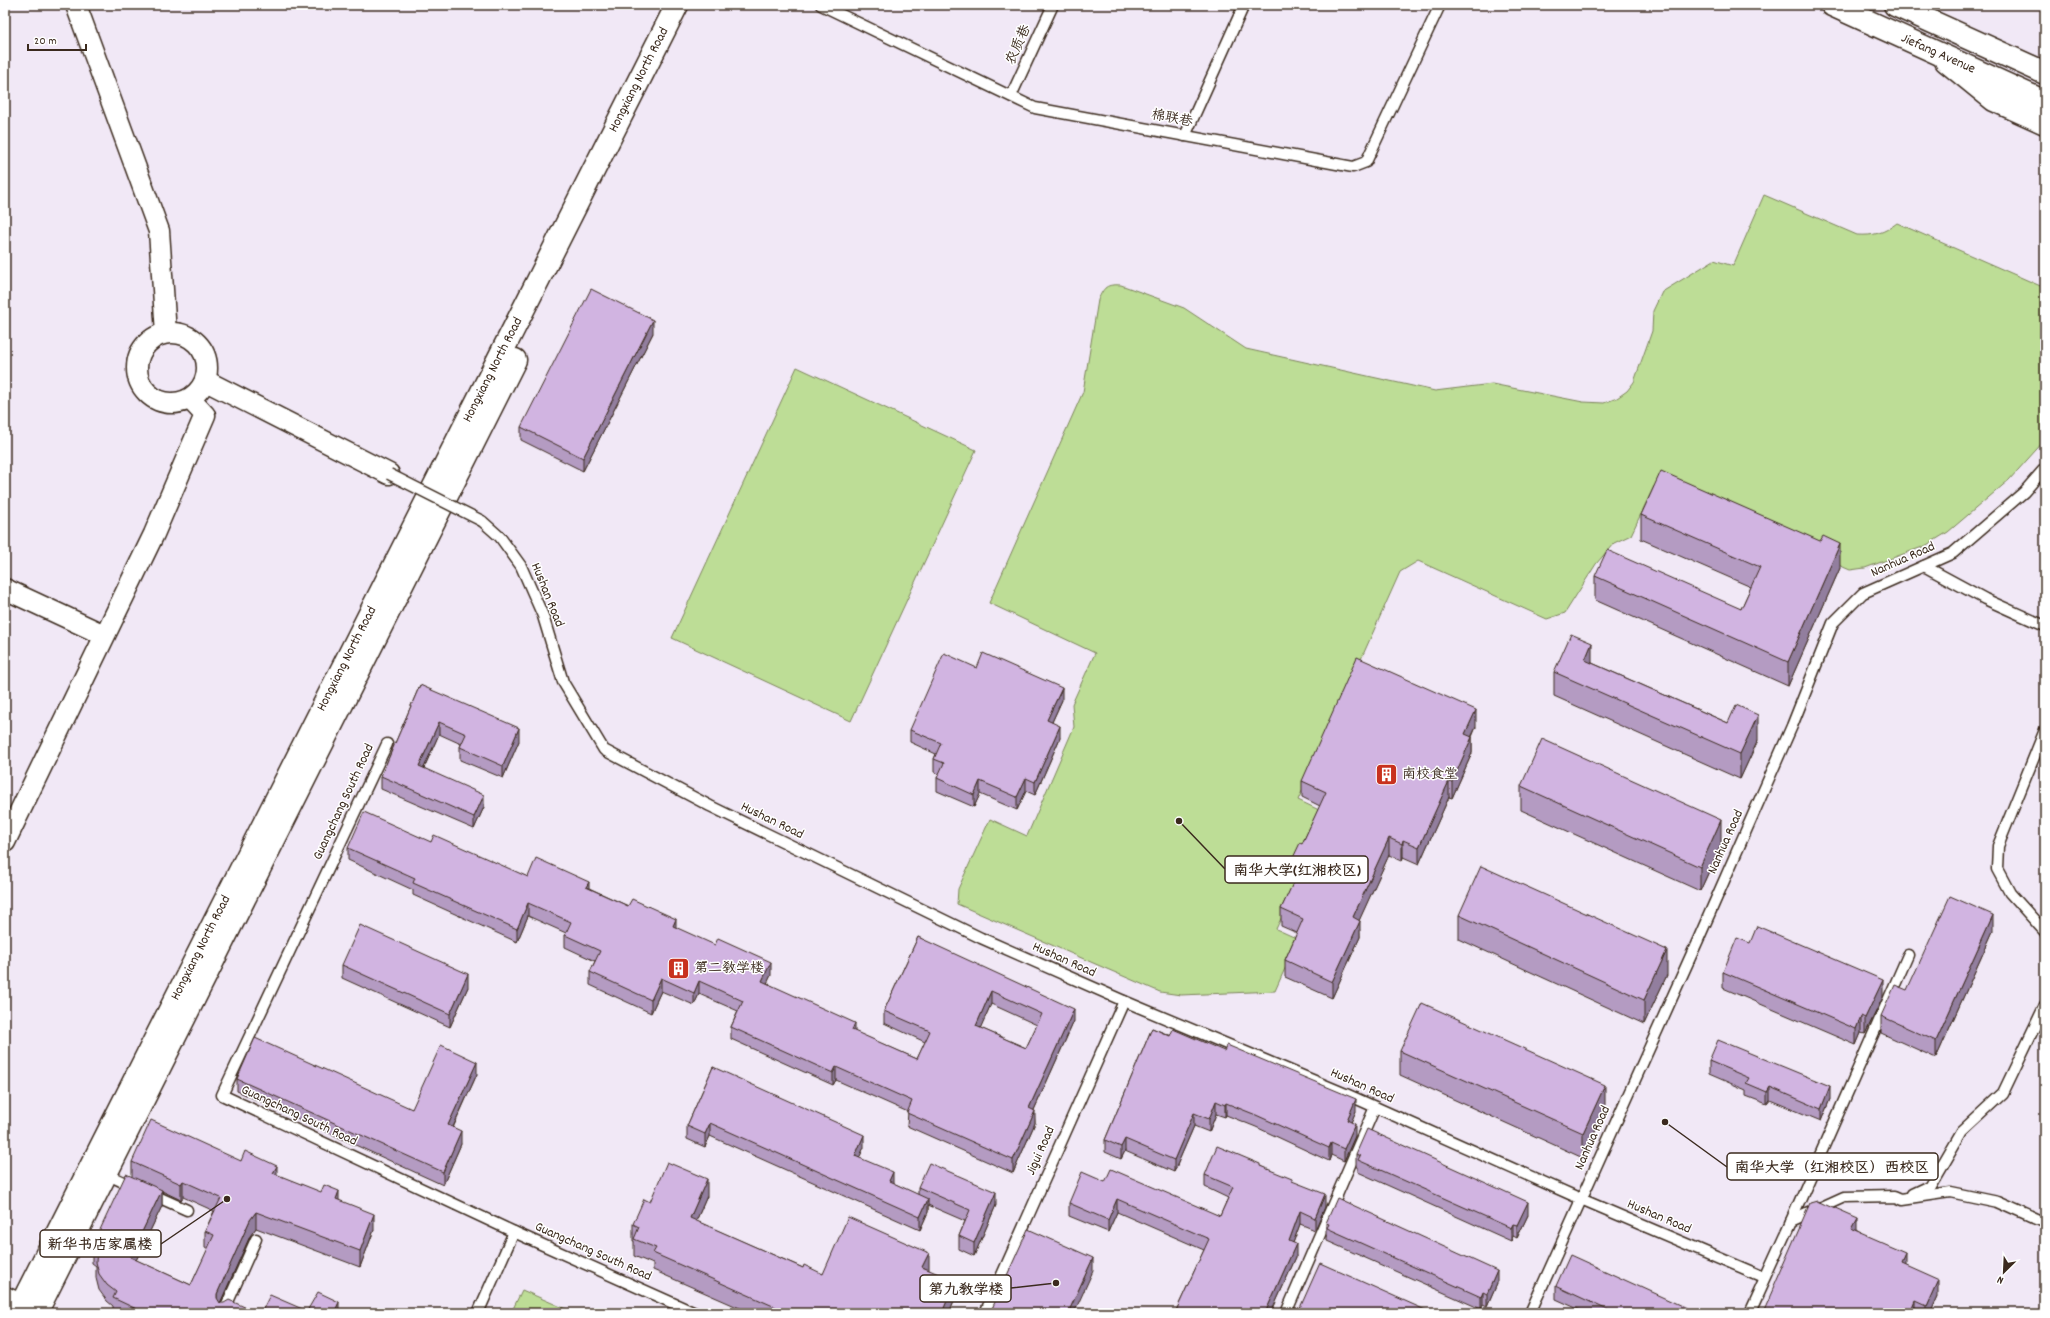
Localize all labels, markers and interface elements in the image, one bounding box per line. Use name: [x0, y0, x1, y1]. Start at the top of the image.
street label: 农质巷: [1001, 21, 1037, 68]
street label: Hongxiang North Road: [604, 24, 674, 136]
scale bar: [28, 26, 86, 52]
street label: Jiefang Avenue: [1898, 29, 1978, 79]
text: 20 m: [34, 33, 57, 50]
street label: 棉联巷: [1149, 105, 1196, 133]
street label: Hongxiang North Road: [458, 314, 528, 426]
street label: Nanhua Road: [1868, 537, 1938, 583]
street label: Hushan Road: [525, 560, 569, 630]
street label: Hongxiang North Road: [312, 603, 382, 715]
street label: Guangchang South Road: [308, 741, 380, 863]
building icon: 南校食堂: [1374, 762, 1400, 788]
place label: 南校食堂: [1402, 765, 1458, 785]
street label: Hushan Road: [737, 797, 807, 845]
street label: Nanhua Road: [1703, 807, 1749, 877]
callout: 南华大学(红湘校区): [1225, 856, 1368, 883]
text: 南华大学(红湘校区): [1233, 861, 1361, 883]
street label: Hongxiang North Road: [166, 892, 236, 1004]
street label: Hushan Road: [1029, 937, 1099, 983]
building icon: 第二教学楼: [665, 956, 691, 982]
place label: 第二教学楼: [694, 959, 764, 979]
street label: Hushan Road: [1327, 1063, 1397, 1109]
street label: Guangchang South Road: [238, 1080, 360, 1152]
street label: Nanhua Road: [1570, 1103, 1616, 1173]
street label: Jigui Road: [1021, 1123, 1061, 1179]
callout: 南华大学（红湘校区）西校区: [1727, 1153, 1938, 1180]
text: 南华大学（红湘校区）西校区: [1734, 1158, 1930, 1180]
street label: Hushan Road: [1624, 1195, 1694, 1239]
street label: Guangchang South Road: [531, 1217, 655, 1287]
callout: 新华书店家属楼: [40, 1230, 161, 1257]
text: 新华书店家属楼: [47, 1235, 153, 1257]
north arrow: [1984, 1252, 2024, 1292]
text: N: [1994, 1271, 2006, 1288]
callout: 第九教学楼: [920, 1275, 1011, 1302]
text: 第九教学楼: [928, 1280, 1004, 1302]

